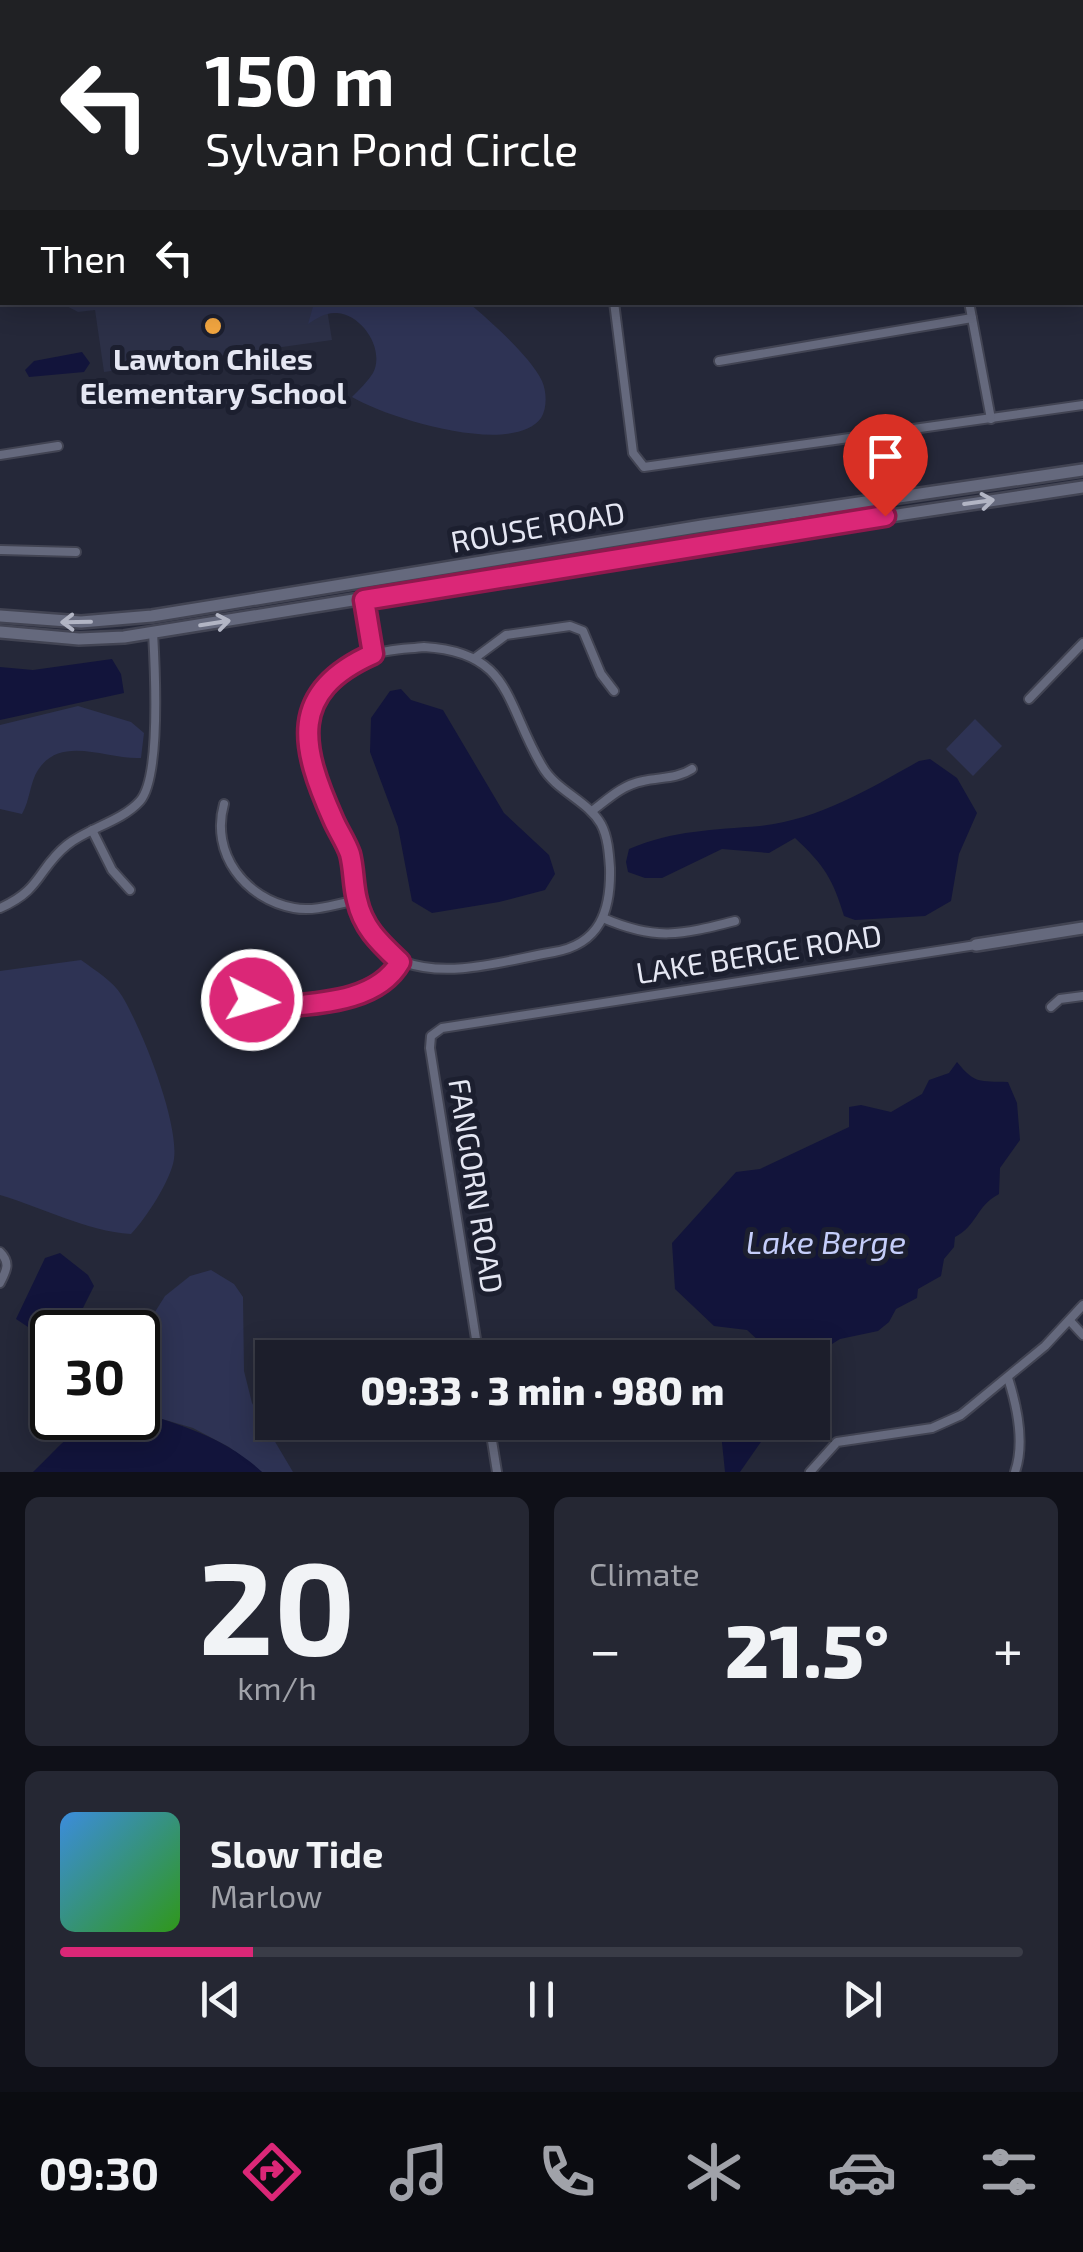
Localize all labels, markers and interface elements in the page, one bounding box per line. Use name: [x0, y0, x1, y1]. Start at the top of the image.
text: 150 m: [205, 36, 395, 120]
icon: left: [40, 40, 170, 170]
text: Sylvan Pond Circle: [205, 121, 578, 175]
icon: left: [147, 230, 202, 285]
text: Then: [40, 235, 127, 281]
marker: Lawton Chiles Elementary School: [202, 315, 224, 337]
place label: Lawton Chiles Elementary School: [80, 340, 346, 411]
pin: [843, 414, 928, 517]
icon: arrive: [858, 429, 913, 484]
one-way arrow: [963, 492, 995, 510]
street label: ROUSE ROAD: [448, 493, 627, 559]
one-way arrow: [61, 612, 94, 632]
one-way arrow: [199, 613, 231, 631]
street label: LAKE BERGE ROAD: [633, 916, 884, 990]
position arrow: [200, 948, 304, 1052]
street label: FANGORN ROAD: [442, 1076, 512, 1296]
water label: Lake Berge: [746, 1222, 906, 1261]
speed limit sign: 30: [30, 1310, 160, 1440]
text: 09:33 · 3 min · 980 m: [361, 1367, 724, 1413]
text: 20: [198, 1525, 356, 1681]
text: Climate: [589, 1554, 700, 1592]
text: 21.5°: [725, 1603, 889, 1693]
text: −: [589, 1615, 621, 1681]
text: +: [993, 1615, 1023, 1681]
text: km/h: [237, 1668, 317, 1706]
text: Slow Tide: [210, 1830, 383, 1876]
text: Marlow: [210, 1876, 322, 1914]
icon: previous: [193, 1972, 248, 2027]
icon: pause: [514, 1972, 569, 2027]
icon: next: [835, 1972, 890, 2027]
icon: directions: [237, 2137, 307, 2207]
icon: music: [384, 2137, 454, 2207]
icon: phone: [532, 2137, 602, 2207]
icon: climate: [679, 2137, 749, 2207]
icon: car: [827, 2137, 897, 2207]
icon: filters: [974, 2137, 1044, 2207]
text: 09:30: [39, 2145, 159, 2199]

